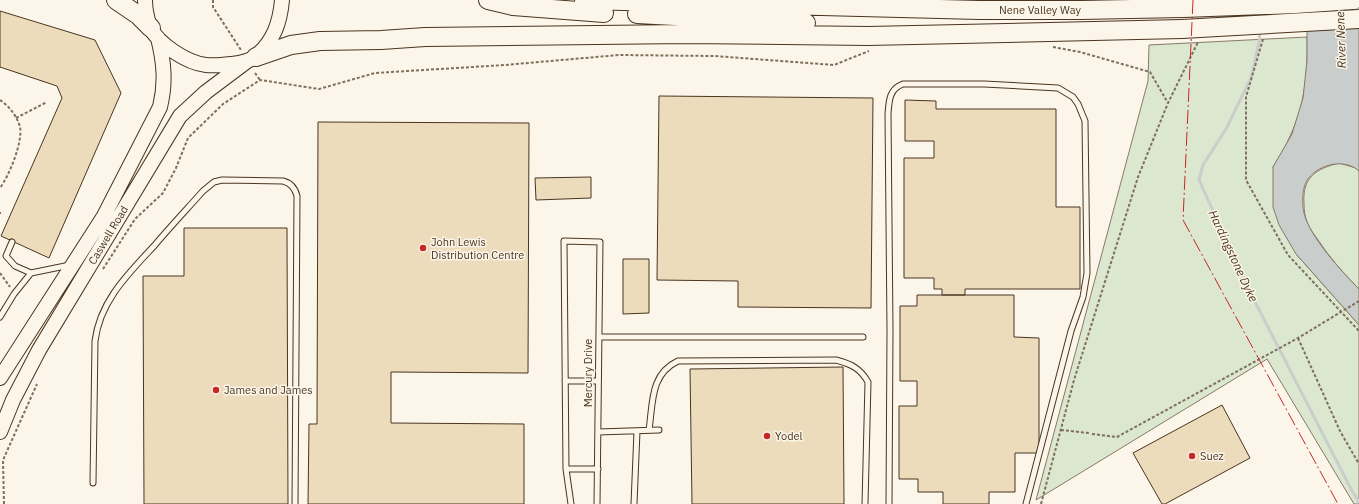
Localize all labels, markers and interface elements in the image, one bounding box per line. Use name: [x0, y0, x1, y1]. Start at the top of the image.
street label: Nene Valley Way: [999, 3, 1081, 17]
water label: River Nene: [1332, 11, 1349, 69]
street label: Caswell Road: [85, 203, 131, 267]
water label: Hardingstone Dyke: [1206, 207, 1261, 304]
place label: John Lewis Distribution Centre: [431, 235, 524, 262]
marker: John Lewis Distribution Centre: [418, 243, 428, 253]
street label: Mercury Drive: [581, 339, 595, 407]
place label: James and James: [224, 383, 313, 397]
marker: James and James: [211, 385, 221, 395]
place label: Yodel: [775, 429, 803, 443]
marker: Yodel: [762, 431, 772, 441]
place label: Suez: [1200, 449, 1224, 463]
marker: Suez: [1187, 451, 1197, 461]

